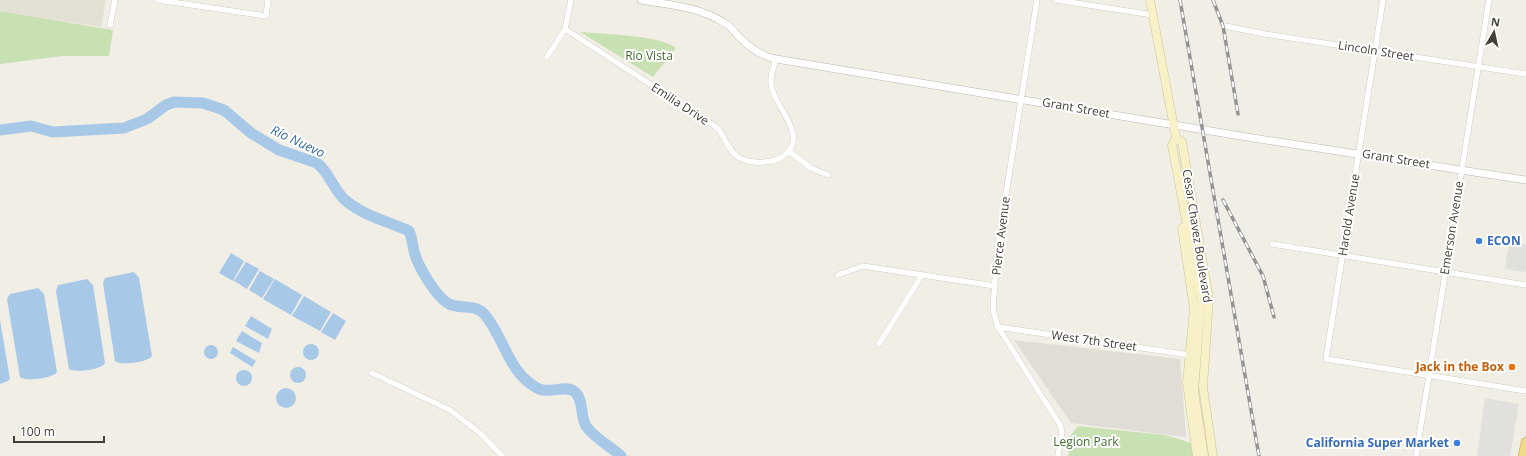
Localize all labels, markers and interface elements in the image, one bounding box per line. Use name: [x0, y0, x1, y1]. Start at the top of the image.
north arrow: [1474, 12, 1514, 52]
text: N: [1490, 14, 1501, 30]
street label: Lincoln Street: [1337, 36, 1415, 65]
park label: Rio Vista: [625, 47, 673, 64]
street label: Emilia Drive: [648, 78, 713, 129]
street label: Grant Street: [1041, 93, 1111, 122]
water label: Río Nuevo: [268, 121, 328, 161]
street label: Grant Street: [1361, 145, 1431, 172]
street label: Cesar Chavez Boulevard: [1179, 168, 1216, 304]
street label: Harold Avenue: [1334, 172, 1363, 257]
street label: Emerson Avenue: [1436, 180, 1467, 276]
street label: Pierce Avenue: [987, 195, 1014, 276]
place label: ECON: [1487, 232, 1521, 249]
marker: ECON: [1474, 236, 1484, 246]
street label: West 7th Street: [1050, 326, 1138, 355]
place label: Jack in the Box: [1415, 358, 1504, 375]
marker: Jack in the Box: [1507, 362, 1517, 372]
scale bar: [14, 418, 104, 444]
text: 100 m: [20, 423, 55, 440]
park label: Legion Park: [1053, 433, 1119, 450]
place label: California Super Market: [1306, 434, 1449, 451]
marker: California Super Market: [1452, 438, 1462, 448]

